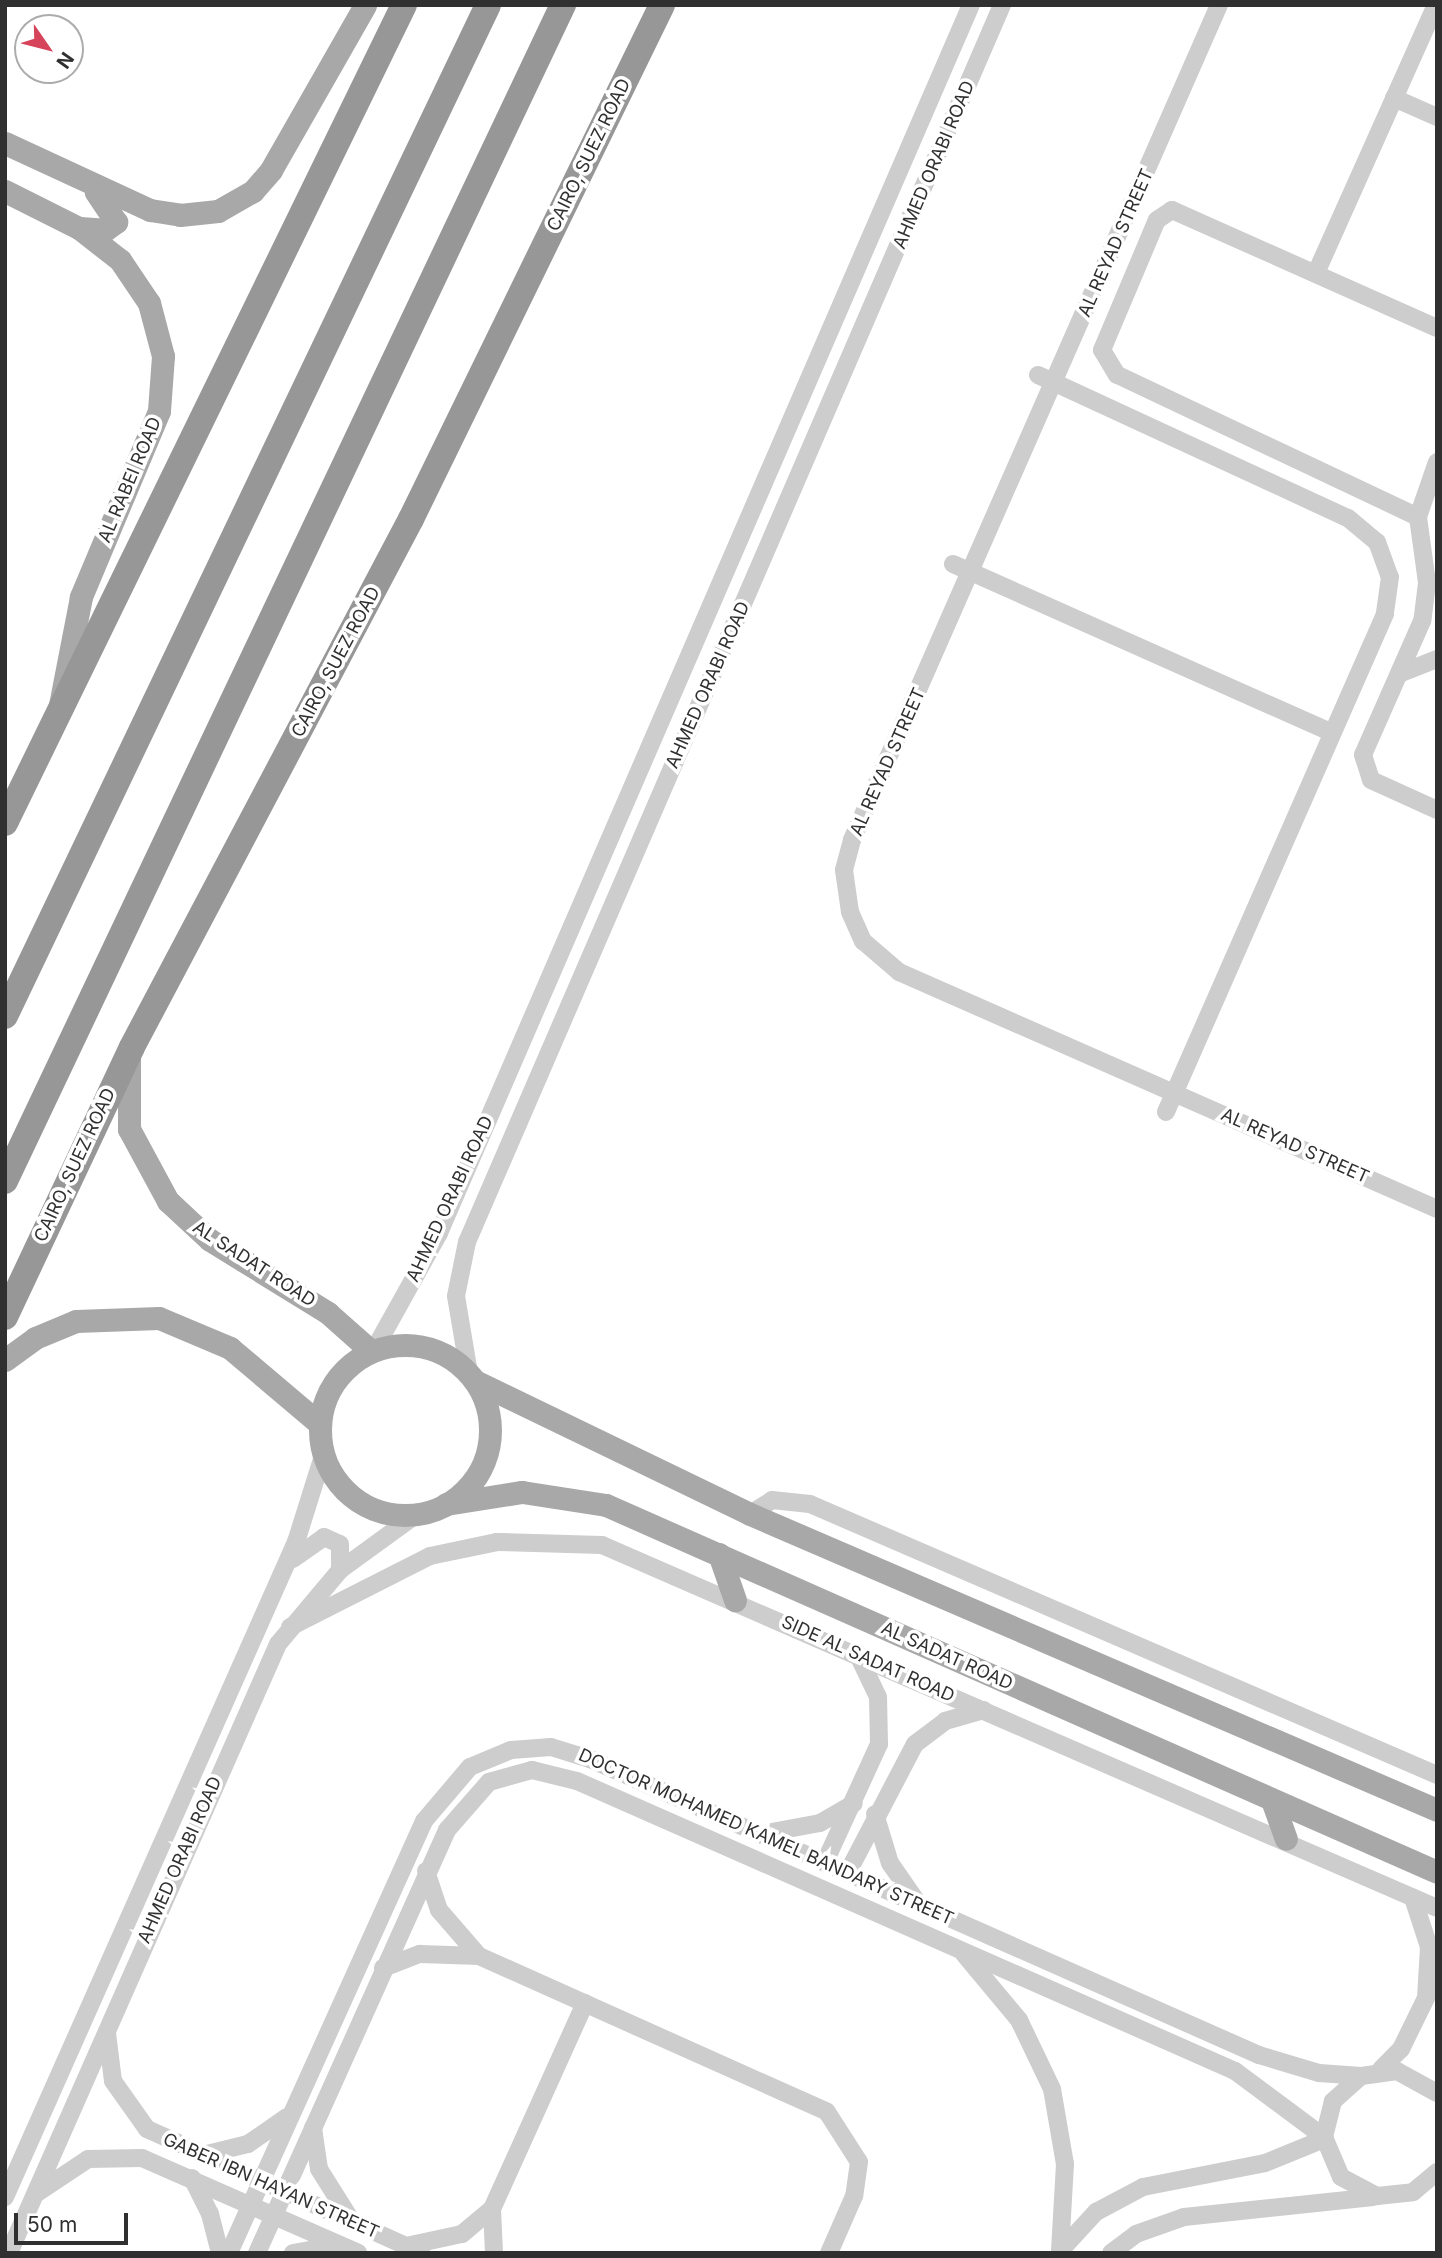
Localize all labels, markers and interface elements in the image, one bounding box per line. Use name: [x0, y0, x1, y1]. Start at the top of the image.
north arrow: [14, 14, 84, 84]
text: N: [51, 48, 79, 73]
street label: CAIRO, SUEZ ROAD: [543, 75, 635, 235]
street label: AHMED ORABI ROAD: [889, 78, 979, 252]
street label: AL REYAD STREET: [1074, 166, 1158, 320]
street label: AL RABEI ROAD: [94, 414, 166, 546]
street label: CAIRO, SUEZ ROAD: [287, 583, 385, 741]
street label: AHMED ORABI ROAD: [661, 598, 755, 772]
street label: AL REYAD STREET: [846, 685, 930, 839]
street label: CAIRO, SUEZ ROAD: [30, 1085, 120, 1245]
street label: AL REYAD STREET: [1218, 1104, 1372, 1188]
street label: AHMED ORABI ROAD: [402, 1113, 498, 1285]
street label: AL SADAT ROAD: [189, 1216, 319, 1312]
street label: SIDE AL SADAT ROAD: [778, 1611, 958, 1707]
street label: AL SADAT ROAD: [878, 1617, 1016, 1695]
street label: DOCTOR MOHAMED KAMEL BANDARY STREET: [575, 1744, 957, 1930]
street label: AHMED ORABI ROAD: [133, 1773, 227, 1947]
street label: GABER IBN HAYAN STREET: [160, 2128, 382, 2244]
scale bar: [18, 2198, 131, 2242]
text: 50 m: [27, 2212, 77, 2237]

